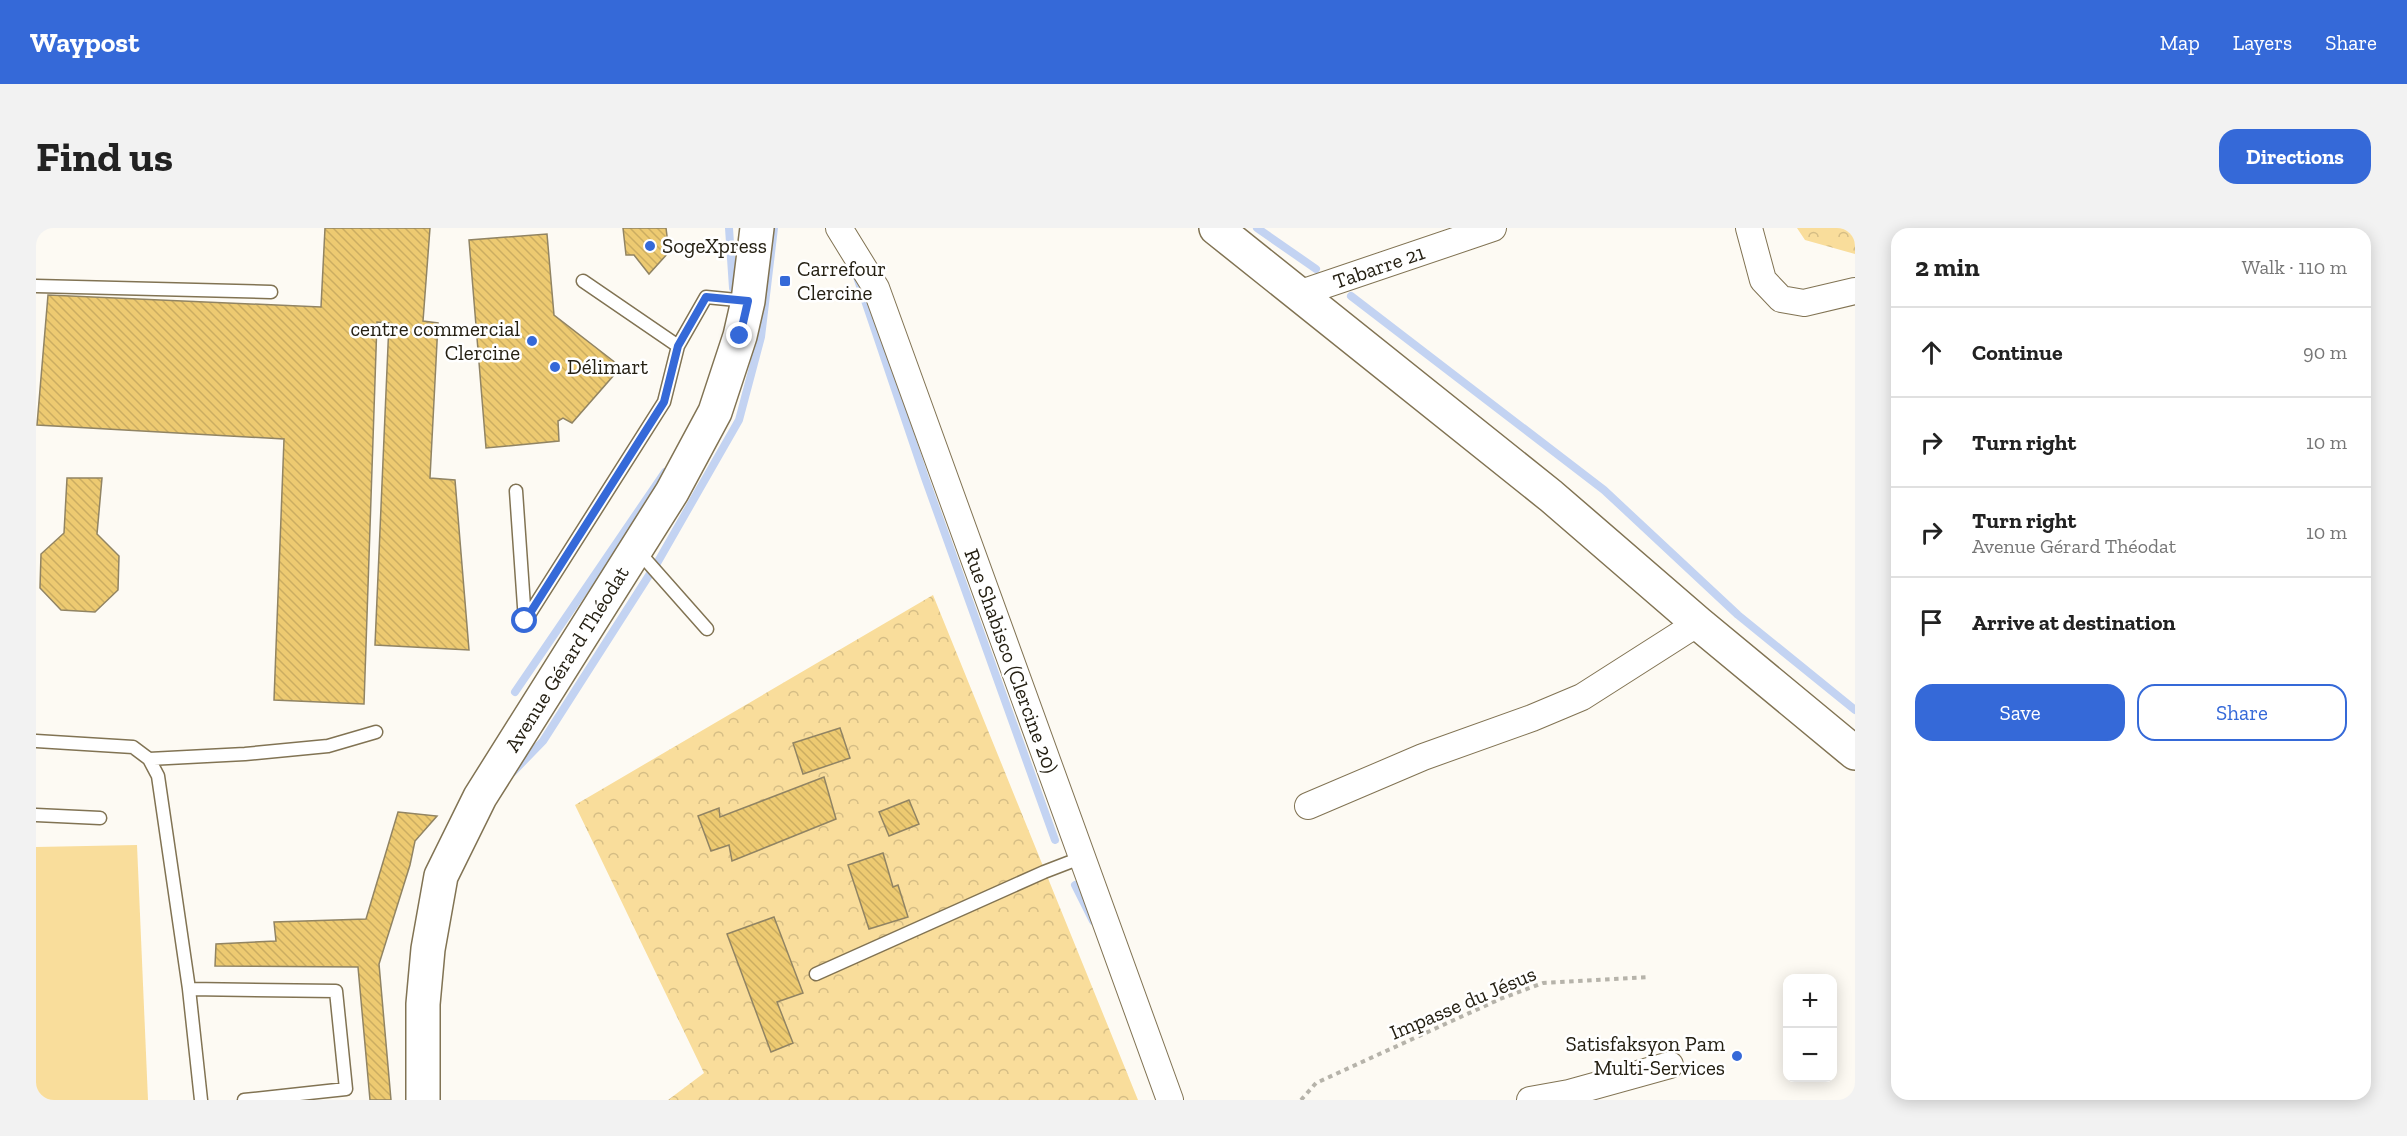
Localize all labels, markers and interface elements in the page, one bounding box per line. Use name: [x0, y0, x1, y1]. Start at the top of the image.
text: Waypost: [30, 26, 139, 59]
text: Map: [2160, 30, 2200, 55]
text: Layers: [2233, 30, 2292, 55]
text: Share: [2325, 30, 2377, 55]
button: Directions: [2219, 129, 2371, 184]
text: Find us: [36, 131, 173, 182]
place label: SogeXpress: [662, 233, 767, 258]
marker: SogeXpress: [643, 239, 657, 253]
street label: Tabarre 21: [1330, 239, 1428, 294]
text: 2 min: [1915, 251, 1980, 283]
text: Walk · 110 m: [2242, 255, 2347, 279]
place label: Carrefour Clercine: [797, 256, 886, 305]
marker: Carrefour Clercine: [778, 274, 792, 288]
place label: centre commercial Clercine: [350, 316, 520, 365]
route end: [726, 322, 752, 348]
marker: centre commercial Clercine: [525, 334, 539, 348]
icon: ahead: [1915, 336, 1948, 369]
text: Continue: [1972, 339, 2063, 366]
text: 90 m: [2303, 340, 2347, 364]
place label: Délimart: [567, 354, 648, 379]
marker: Délimart: [548, 360, 562, 374]
icon: right: [1915, 426, 1948, 459]
text: Turn right: [1972, 429, 2076, 456]
text: 10 m: [2306, 430, 2347, 454]
text: Turn right: [1972, 507, 2076, 534]
icon: right: [1915, 516, 1948, 549]
text: 10 m: [2306, 520, 2347, 544]
text: Avenue Gérard Théodat: [1972, 534, 2176, 558]
street label: Rue Shabisco (Clercine 20): [959, 545, 1064, 776]
street label: Avenue Gérard Théodat: [499, 561, 634, 756]
icon: arrive: [1915, 606, 1948, 639]
route start: [511, 607, 537, 633]
text: Arrive at destination: [1972, 609, 2175, 636]
button: Save: [1915, 684, 2125, 741]
button: Share: [2137, 684, 2347, 741]
street label: Impasse du Jésus: [1386, 960, 1540, 1045]
map controls: [1783, 974, 1837, 1082]
button: +: [1783, 974, 1837, 1028]
button: −: [1783, 1028, 1837, 1082]
place label: Satisfaksyon Pam Multi-Services: [1566, 1031, 1725, 1080]
marker: Satisfaksyon Pam Multi-Services: [1730, 1049, 1744, 1063]

